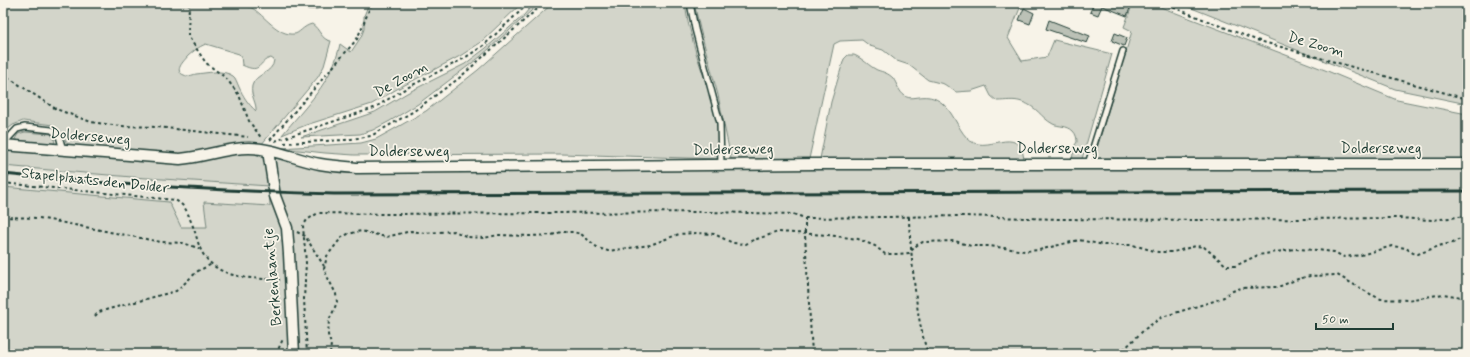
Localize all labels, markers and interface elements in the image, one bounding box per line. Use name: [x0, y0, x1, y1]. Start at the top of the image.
street label: De Zoom: [1285, 27, 1347, 63]
street label: De Zoom: [371, 57, 431, 103]
street label: Dolderseweg: [49, 124, 131, 150]
street label: Dolderseweg: [692, 139, 774, 161]
street label: Dolderseweg: [1017, 139, 1097, 159]
street label: Dolderseweg: [1341, 139, 1421, 159]
street label: Dolderseweg: [369, 142, 449, 162]
street label: Stapelplaats den Dolder: [20, 163, 171, 199]
street label: Berkenlaantje: [259, 227, 287, 327]
scale bar: [1316, 305, 1393, 331]
text: 50 m: [1322, 312, 1349, 328]

